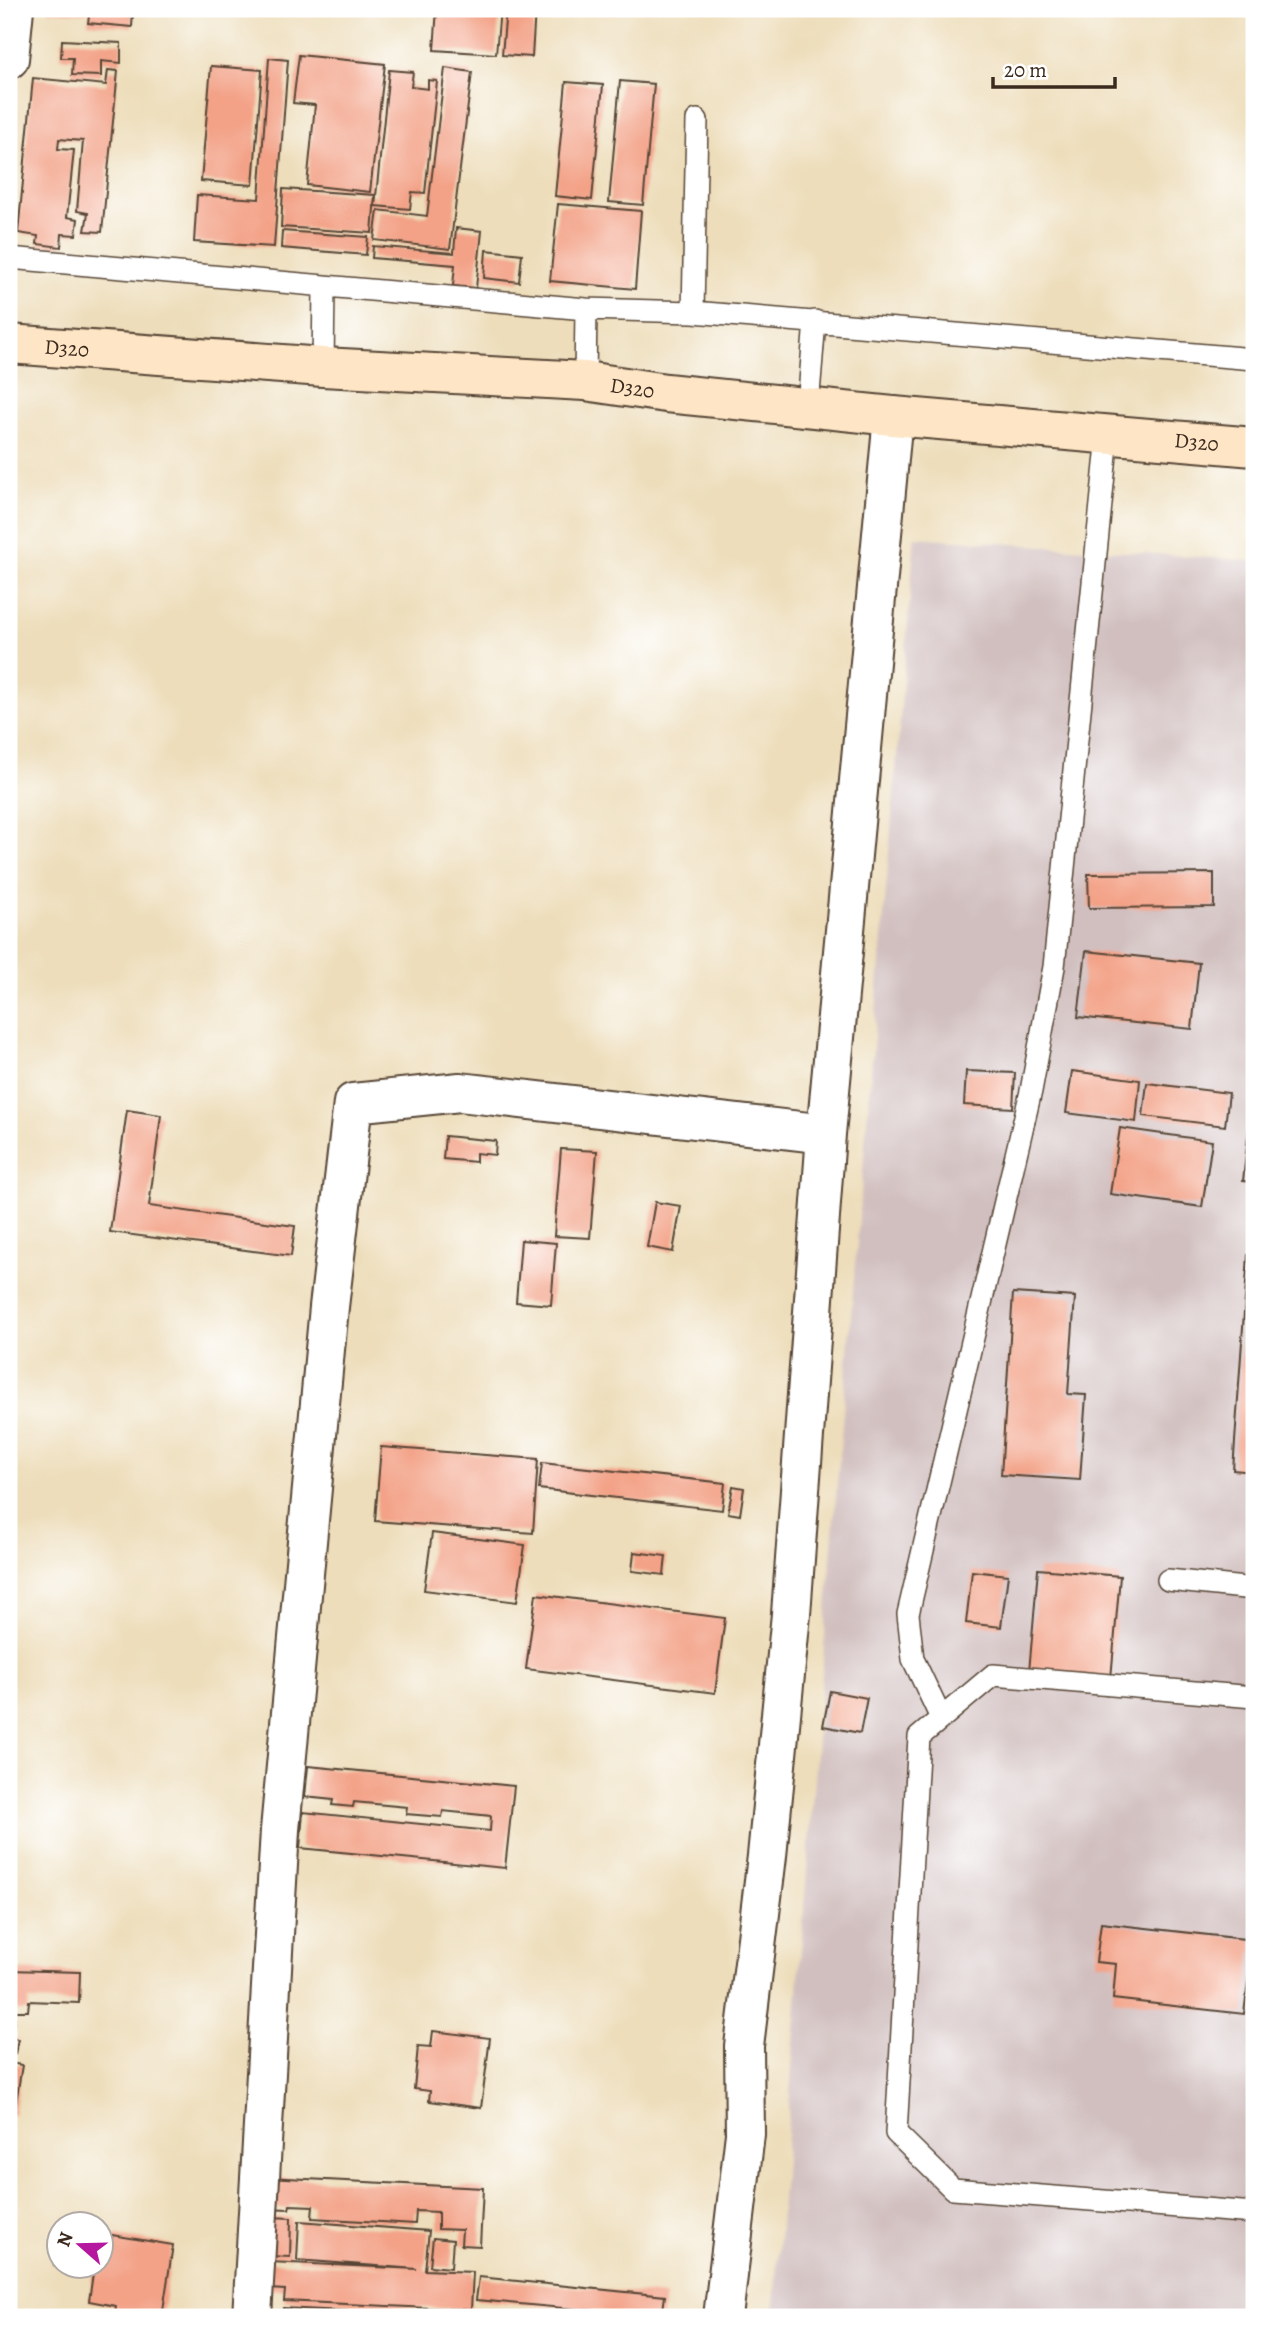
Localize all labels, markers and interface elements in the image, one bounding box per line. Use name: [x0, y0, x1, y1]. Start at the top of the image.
scale bar: [993, 46, 1116, 90]
text: 20 m: [1004, 56, 1047, 84]
street label: D320: [44, 333, 90, 364]
street label: D320: [608, 371, 656, 405]
street label: D320: [1173, 426, 1220, 458]
north arrow: [46, 2210, 116, 2280]
text: N: [50, 2228, 80, 2250]

